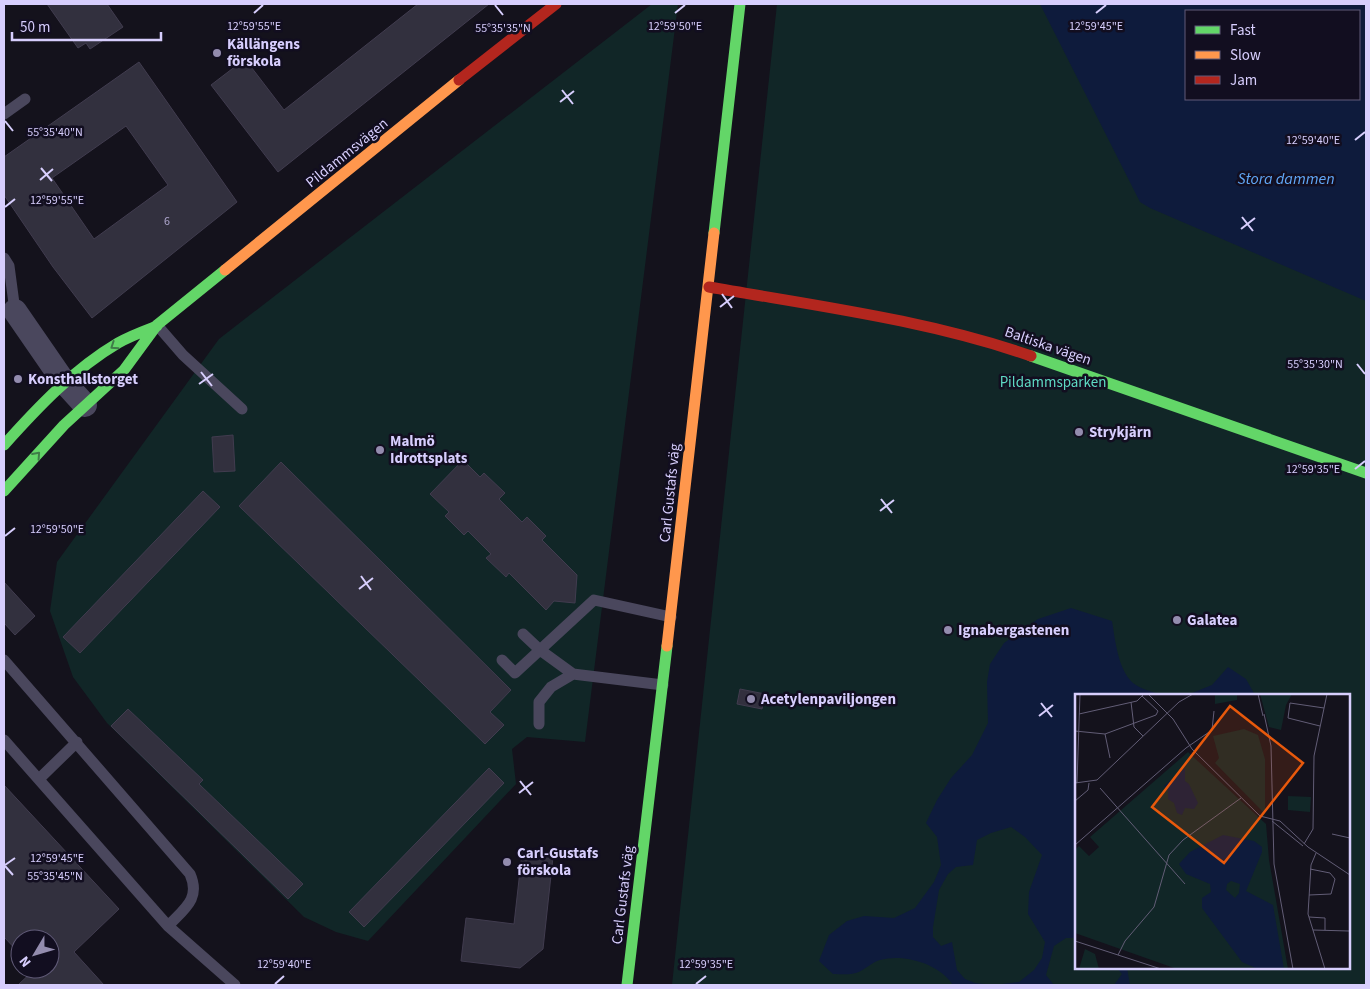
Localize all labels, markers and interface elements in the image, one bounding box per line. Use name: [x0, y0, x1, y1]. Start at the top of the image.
scale bar: [12, 10, 161, 42]
legend: [1185, 10, 1360, 100]
text: 50 m: [20, 17, 50, 38]
text: 12°59'55"E: [227, 18, 281, 35]
text: 12°59'50"E: [648, 18, 702, 35]
text: 12°59'45"E: [1069, 18, 1123, 35]
text: 55°35'35"N: [475, 20, 531, 37]
text: Fast: [1230, 20, 1256, 41]
place label: Källängens förskola: [227, 34, 300, 72]
text: Slow: [1230, 45, 1261, 66]
marker: Källängens förskola: [211, 47, 223, 59]
text: Jam: [1230, 70, 1257, 91]
street label: Pildammsvägen: [301, 113, 393, 193]
text: 55°35'40"N: [27, 124, 83, 141]
text: 12°59'40"E: [1286, 132, 1340, 149]
water label: Stora dammen: [1237, 168, 1335, 190]
text: 12°59'55"E: [30, 192, 84, 209]
house number: 6: [164, 213, 170, 230]
street label: Baltiska vägen: [1002, 321, 1094, 371]
one-way arrow: [110, 340, 119, 349]
text: 55°35'30"N: [1287, 356, 1343, 373]
place label: Konsthallstorget: [28, 369, 138, 390]
park label: Pildammsparken: [1000, 372, 1106, 393]
marker: Konsthallstorget: [12, 373, 24, 385]
place label: Strykjärn: [1089, 422, 1151, 443]
marker: Strykjärn: [1073, 426, 1085, 438]
place label: Malmö Idrottsplats: [390, 431, 468, 469]
street label: Carl Gustafs väg: [654, 442, 686, 543]
marker: Malmö Idrottsplats: [374, 444, 386, 456]
one-way arrow: [31, 451, 40, 460]
text: 12°59'35"E: [1286, 461, 1340, 478]
text: 12°59'50"E: [30, 521, 84, 538]
place label: Galatea: [1187, 610, 1237, 631]
marker: Galatea: [1171, 614, 1183, 626]
place label: Ignabergastenen: [958, 620, 1069, 641]
marker: Ignabergastenen: [942, 624, 954, 636]
place label: Acetylenpaviljongen: [760, 689, 896, 710]
marker: Acetylenpaviljongen: [745, 693, 757, 705]
inset map: [1075, 694, 1350, 969]
place label: Carl-Gustafs förskola: [517, 843, 599, 881]
street label: Carl Gustafs väg: [607, 844, 640, 946]
text: 12°59'45"E: [30, 850, 84, 867]
marker: Carl-Gustafs förskola: [501, 856, 513, 868]
text: 55°35'45"N: [27, 868, 83, 885]
north arrow: [10, 929, 60, 979]
text: N: [15, 952, 36, 971]
text: 12°59'40"E: [257, 956, 311, 973]
text: 12°59'35"E: [679, 956, 733, 973]

